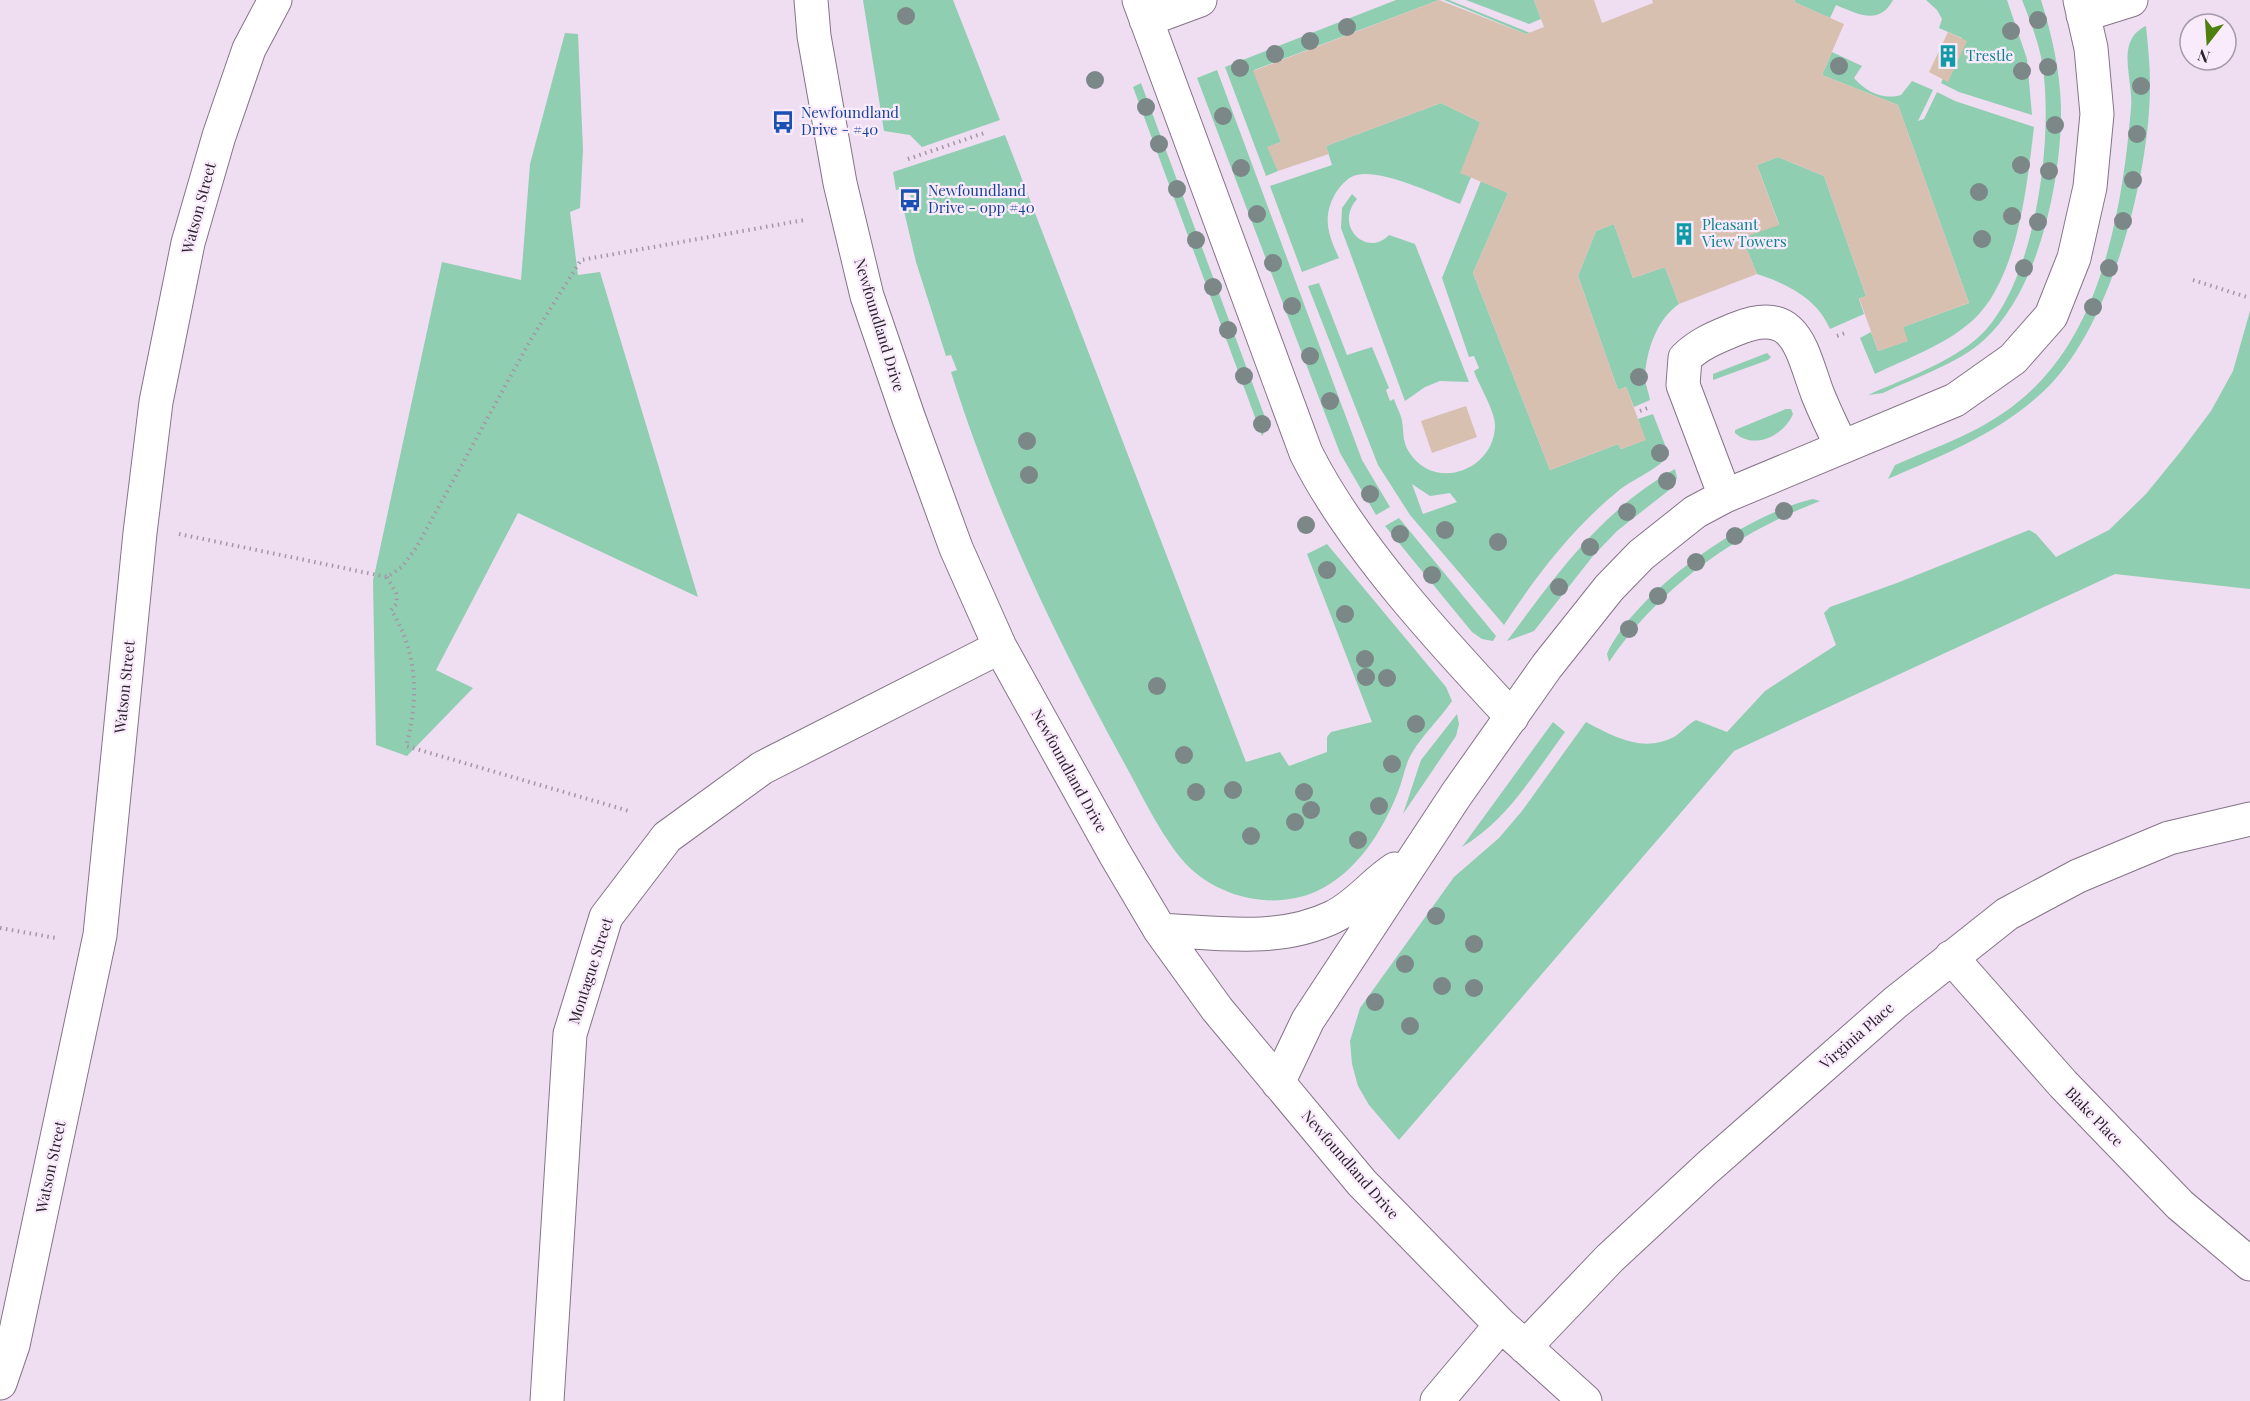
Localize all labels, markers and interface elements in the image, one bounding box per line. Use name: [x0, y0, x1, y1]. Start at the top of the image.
north arrow: [2178, 12, 2238, 72]
building icon: Trestle: [1935, 43, 1961, 69]
place label: Trestle: [1966, 45, 2013, 65]
text: N: [2194, 45, 2212, 69]
place label: Newfoundland Drive - #40: [801, 102, 899, 139]
bus stop icon: Newfoundland Drive - #40: [770, 109, 796, 135]
street label: Watson Street: [176, 159, 220, 256]
place label: Newfoundland Drive - opp #40: [928, 180, 1035, 217]
bus stop icon: Newfoundland Drive - opp #40: [897, 187, 923, 213]
place label: Pleasant View Towers: [1701, 214, 1787, 251]
building icon: Pleasant View Towers: [1671, 221, 1697, 247]
street label: Newfoundland Drive: [850, 256, 910, 394]
street label: Watson Street: [109, 639, 139, 735]
street label: Newfoundland Drive: [1028, 705, 1112, 836]
street label: Montague Street: [563, 914, 617, 1027]
street label: Virginia Place: [1814, 997, 1898, 1074]
street label: Blake Place: [2061, 1082, 2128, 1150]
street label: Newfoundland Drive: [1298, 1106, 1404, 1223]
street label: Watson Street: [30, 1118, 70, 1216]

